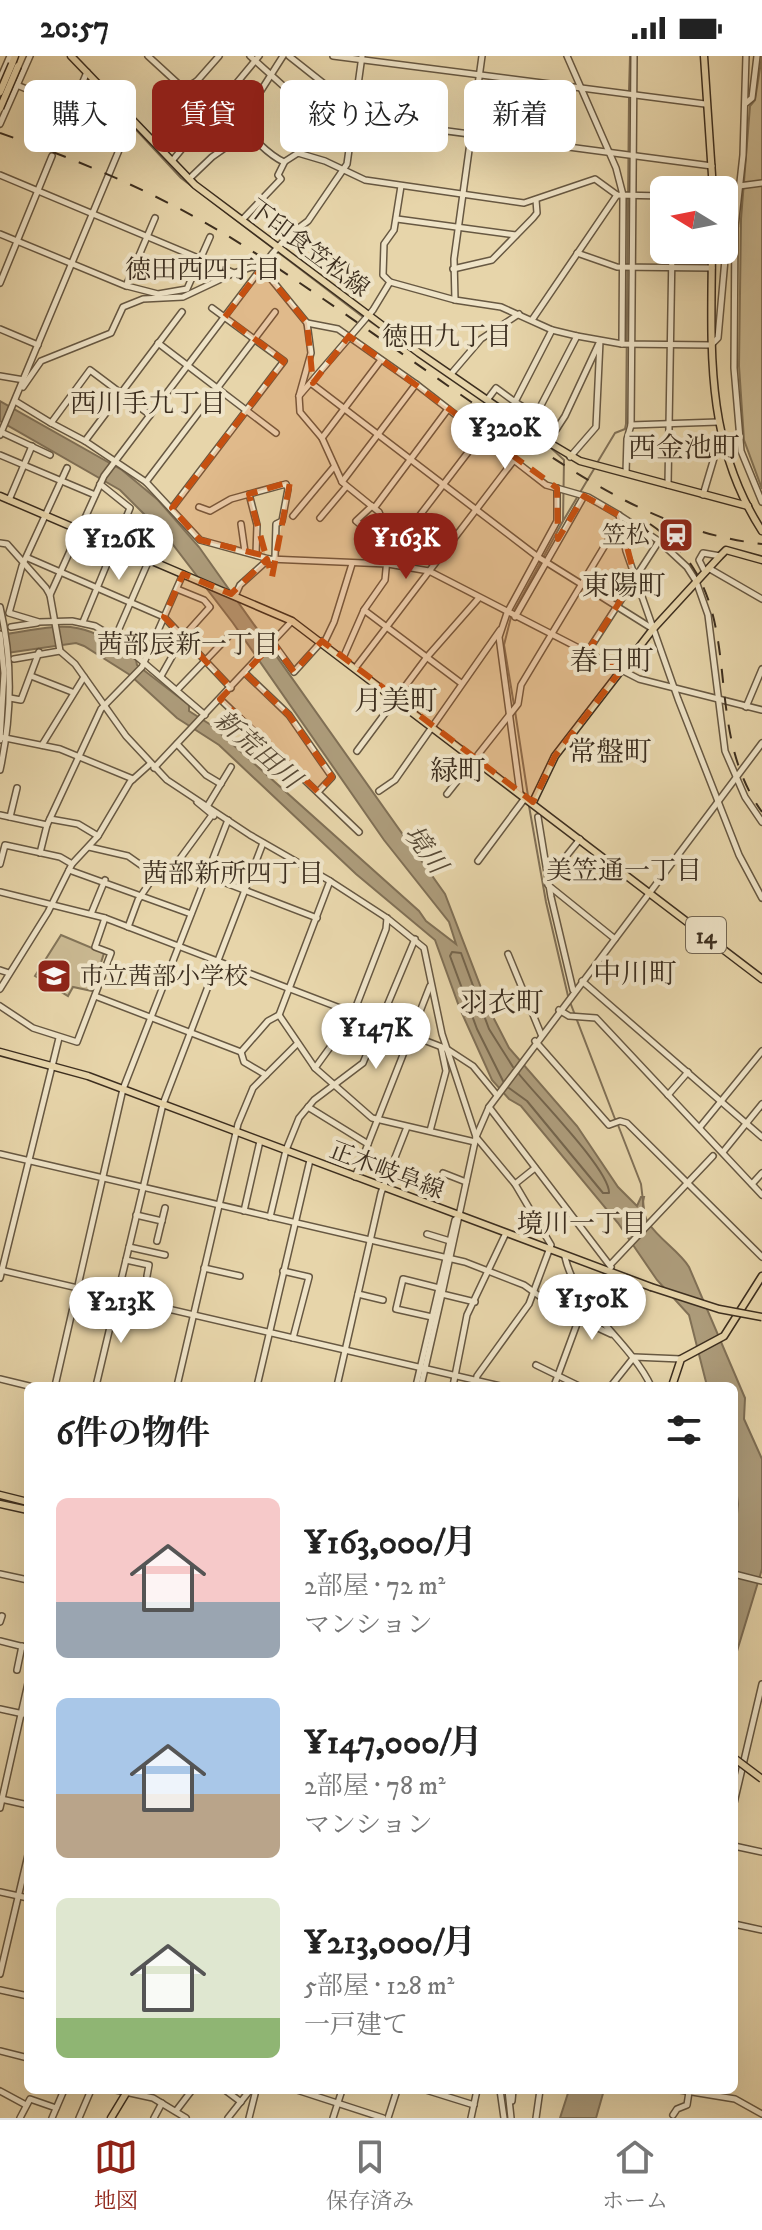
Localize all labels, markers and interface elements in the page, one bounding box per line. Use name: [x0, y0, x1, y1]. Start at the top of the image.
text: 20:57: [40, 10, 109, 47]
chip: 購入: [24, 80, 136, 152]
chip: 賃貸: [152, 80, 264, 152]
chip: 絞り込み: [280, 80, 448, 152]
chip: 新着: [464, 80, 576, 152]
north arrow: [650, 176, 738, 264]
map controls: [650, 176, 738, 264]
street label: 下印食笠松線: [242, 193, 375, 304]
district label: 徳田西四丁目: [125, 254, 281, 287]
district label: 徳田九丁目: [382, 321, 512, 354]
district label: 西川手九丁目: [70, 388, 226, 421]
pin: ¥320K: [449, 403, 561, 471]
text: ¥320K: [469, 412, 541, 445]
district label: 西金池町: [628, 431, 740, 466]
pin: ¥163K: [350, 513, 462, 581]
pin: ¥126K: [63, 514, 175, 582]
station icon: 笠松: [657, 516, 695, 554]
place label: 笠松: [602, 521, 650, 551]
text: ¥163K: [372, 522, 440, 555]
text: ¥126K: [83, 523, 155, 556]
district label: 東陽町: [582, 569, 666, 604]
district label: 茜部辰新一丁目: [97, 629, 279, 662]
district label: 春日町: [570, 644, 654, 679]
district label: 月美町: [354, 684, 438, 719]
water label: 新荒田川: [207, 704, 309, 799]
district label: 常盤町: [568, 735, 652, 770]
district label: 緑町: [430, 754, 486, 789]
water label: 境川: [396, 819, 455, 883]
district label: 美笠通一丁目: [546, 855, 702, 888]
district label: 茜部新所四丁目: [142, 858, 324, 891]
road number: 14: [686, 917, 726, 953]
school or university icon: 市立茜部小学校: [35, 957, 73, 995]
district label: 中川町: [593, 957, 677, 992]
place label: 市立茜部小学校: [80, 962, 248, 992]
district label: 羽衣町: [460, 986, 544, 1021]
pin: ¥147K: [320, 1003, 432, 1071]
text: ¥147K: [339, 1012, 413, 1045]
street label: 正木岐阜線: [325, 1135, 448, 1206]
district label: 境川一丁目: [517, 1208, 647, 1241]
pin: ¥150K: [536, 1274, 648, 1342]
pin: ¥213K: [65, 1277, 177, 1345]
text: ¥150K: [556, 1283, 628, 1316]
text: ¥213K: [87, 1286, 155, 1319]
icon: filters: [662, 1408, 706, 1452]
text: 6件の物件: [56, 1413, 210, 1455]
text: ¥163,000/月: [304, 1522, 477, 1564]
icon: home: [120, 1530, 216, 1626]
text: 2部屋 · 72 m²: [304, 1570, 445, 1603]
text: マンション: [304, 1609, 433, 1642]
text: ¥147,000/月: [304, 1722, 483, 1764]
icon: home: [120, 1730, 216, 1826]
text: 2部屋 · 78 m²: [304, 1770, 446, 1803]
text: マンション: [304, 1809, 433, 1842]
text: ¥213,000/月: [304, 1922, 476, 1964]
icon: home: [120, 1930, 216, 2026]
text: 5部屋 · 128 m²: [304, 1970, 454, 2003]
text: 一戸建て: [304, 2009, 408, 2042]
tab: 地図: [94, 2135, 138, 2215]
tab: 保存済み: [326, 2135, 414, 2215]
tab: ホーム: [602, 2135, 668, 2215]

